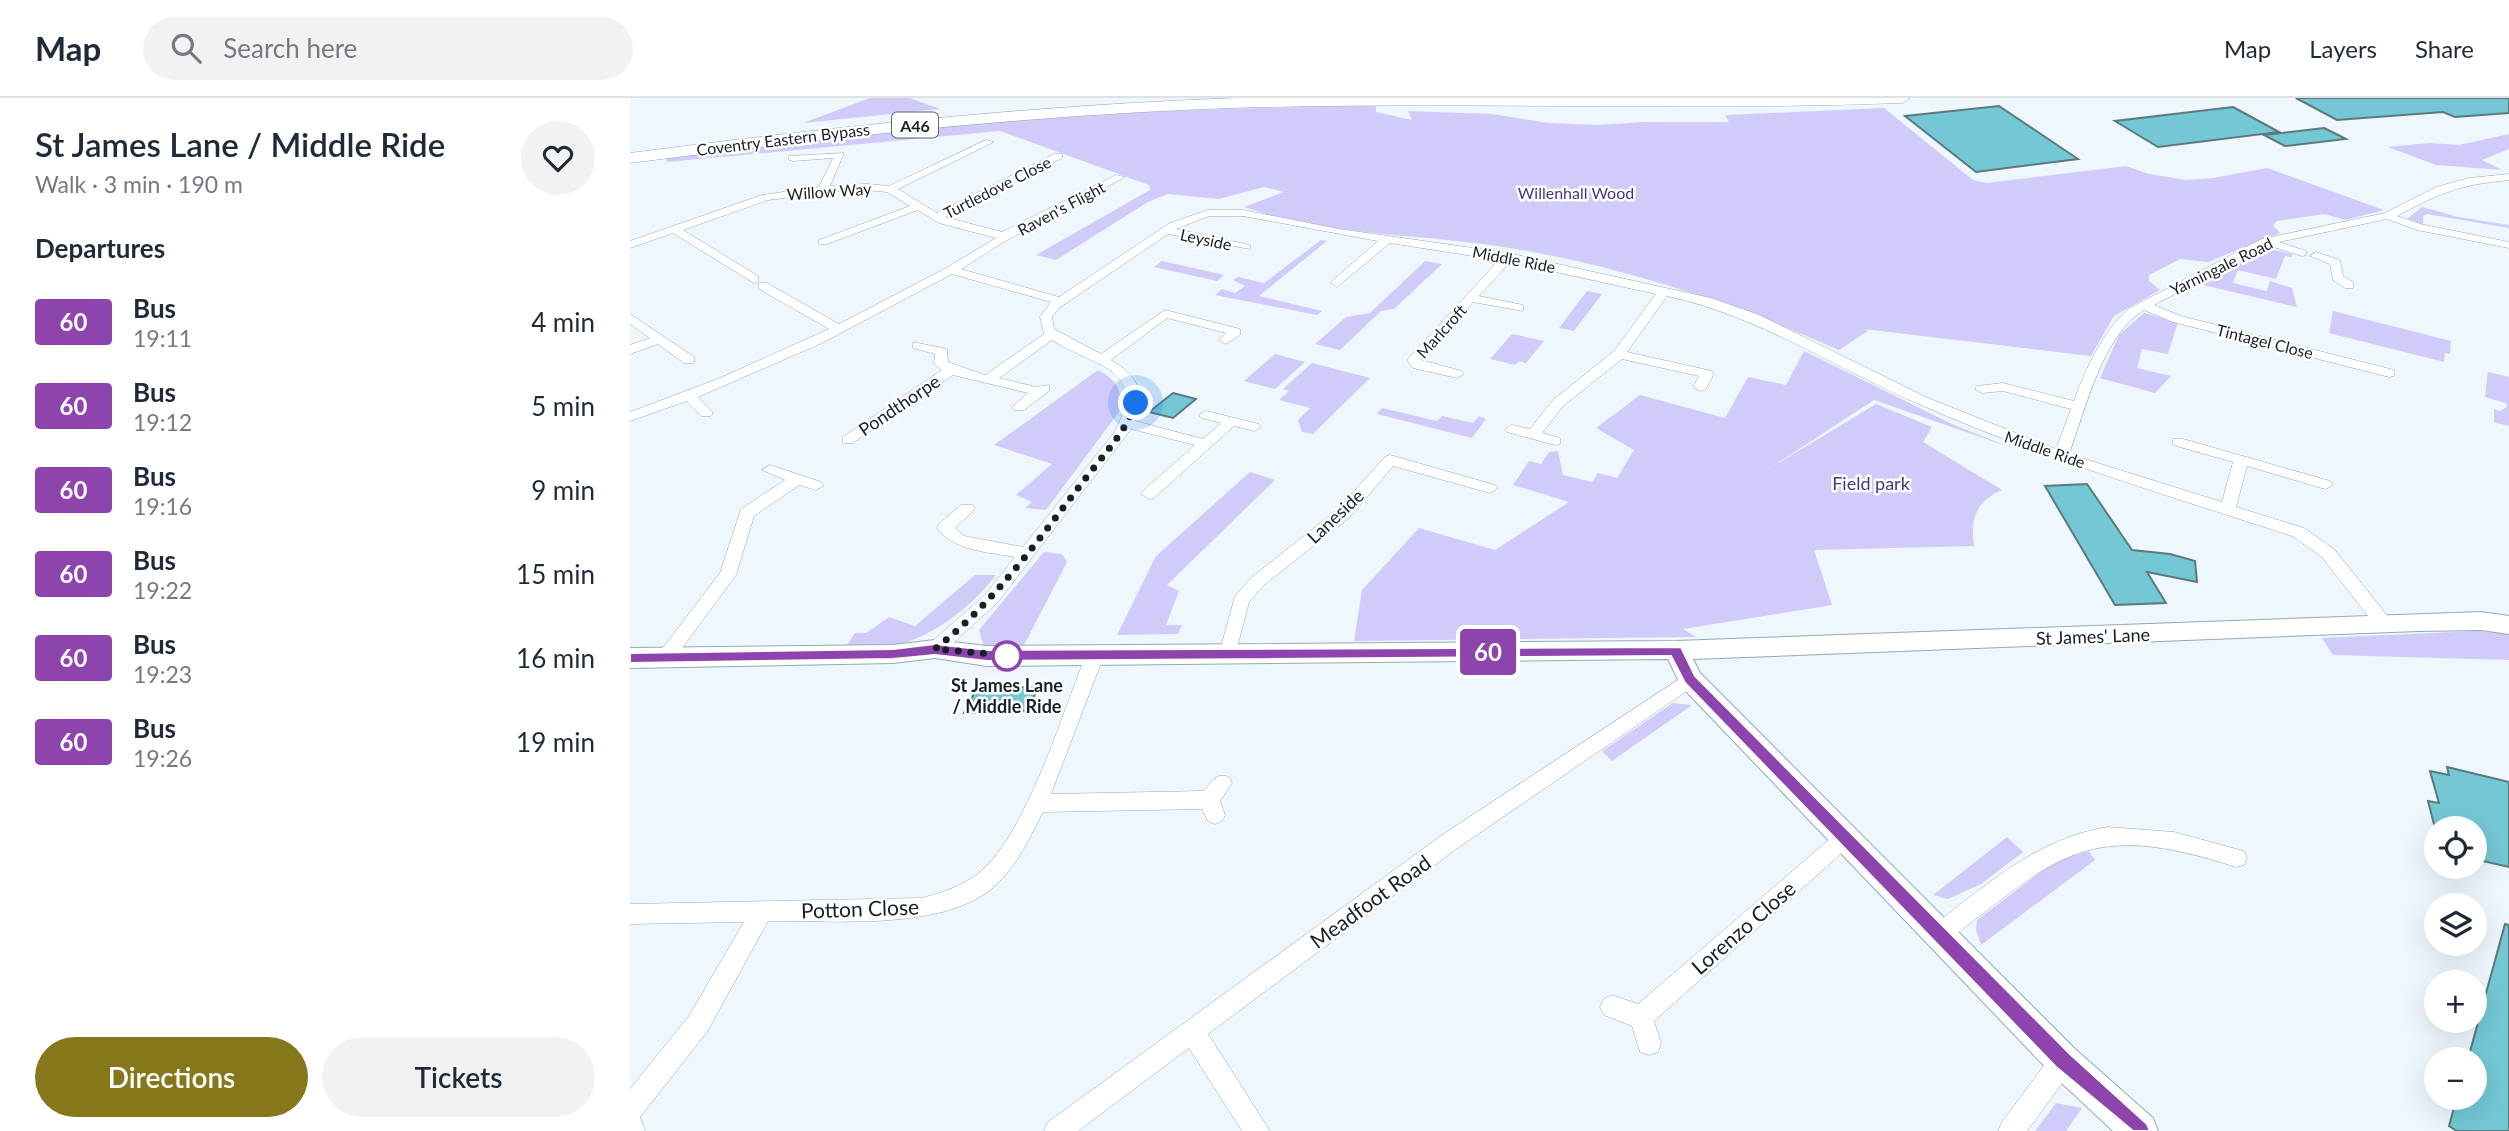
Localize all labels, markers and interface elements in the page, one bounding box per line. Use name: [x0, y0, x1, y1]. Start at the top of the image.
search box: [143, 17, 633, 80]
text: Map: [35, 28, 101, 68]
icon: search: [167, 29, 205, 67]
text: Search here: [223, 32, 357, 64]
text: Map: [2224, 34, 2271, 63]
text: Layers: [2309, 34, 2377, 63]
text: Share: [2415, 34, 2474, 63]
road number: A46: [892, 113, 938, 138]
street label: Coventry Eastern Bypass: [695, 119, 871, 159]
button: heart: [521, 121, 595, 195]
text: St James Lane / Middle Ride: [35, 124, 445, 164]
street label: Turtledove Close: [940, 152, 1054, 222]
text: Walk · 3 min · 190 m: [35, 170, 243, 198]
street label: Raven's Flight: [1014, 177, 1108, 239]
street label: Willow Way: [786, 179, 873, 203]
park label: Willenhall Wood: [1518, 183, 1634, 202]
street label: Leyside: [1179, 224, 1233, 254]
text: Departures: [35, 232, 165, 264]
street label: Yarningale Road: [2167, 233, 2275, 299]
street label: Middle Ride: [1471, 242, 1557, 276]
text: Bus: [133, 292, 176, 324]
street label: Marlcroft: [1412, 300, 1470, 362]
text: 4 min: [531, 306, 595, 338]
text: 60: [60, 307, 87, 336]
street label: Tintagel Close: [2215, 320, 2315, 362]
text: 19:11: [133, 324, 192, 352]
street label: Pondthorpe: [854, 370, 944, 440]
text: Bus: [133, 376, 176, 408]
your location: [1118, 385, 1153, 420]
text: 5 min: [531, 390, 595, 422]
text: 60: [60, 391, 87, 420]
text: 19:12: [133, 408, 192, 436]
street label: Middle Ride: [2002, 426, 2088, 472]
text: Bus: [133, 460, 176, 492]
park label: Field park: [1832, 472, 1911, 494]
text: 9 min: [531, 474, 595, 506]
text: 60: [60, 475, 87, 504]
street label: Laneside: [1302, 484, 1368, 548]
text: 19:16: [133, 492, 192, 520]
text: Bus: [133, 544, 176, 576]
text: 15 min: [516, 558, 595, 590]
text: 60: [60, 559, 87, 588]
text: 19:22: [133, 576, 192, 604]
street label: St James' Lane: [2036, 623, 2150, 649]
text: Bus: [133, 628, 176, 660]
line badge: 60: [1456, 629, 1519, 675]
text: 60: [1474, 637, 1502, 666]
marker: St James Lane / Middle Ride: [992, 641, 1022, 671]
text: 16 min: [516, 642, 595, 674]
text: 60: [60, 643, 87, 672]
text: 19:23: [133, 660, 192, 688]
place label: St James Lane / Middle Ride: [951, 674, 1063, 717]
text: Bus: [133, 712, 176, 744]
text: 19 min: [516, 726, 595, 758]
text: 60: [60, 727, 87, 756]
text: 19:26: [133, 744, 192, 772]
map controls: [2424, 816, 2487, 1110]
button: locate: [2424, 816, 2487, 879]
street label: Meadfoot Road: [1305, 849, 1435, 953]
street label: Lorenzo Close: [1686, 875, 1800, 979]
street label: Potton Close: [801, 893, 919, 923]
button: layers: [2424, 893, 2487, 956]
button: +: [2424, 970, 2487, 1033]
button: Directions: [35, 1037, 308, 1117]
button: Tickets: [322, 1037, 595, 1117]
button: −: [2424, 1047, 2487, 1110]

